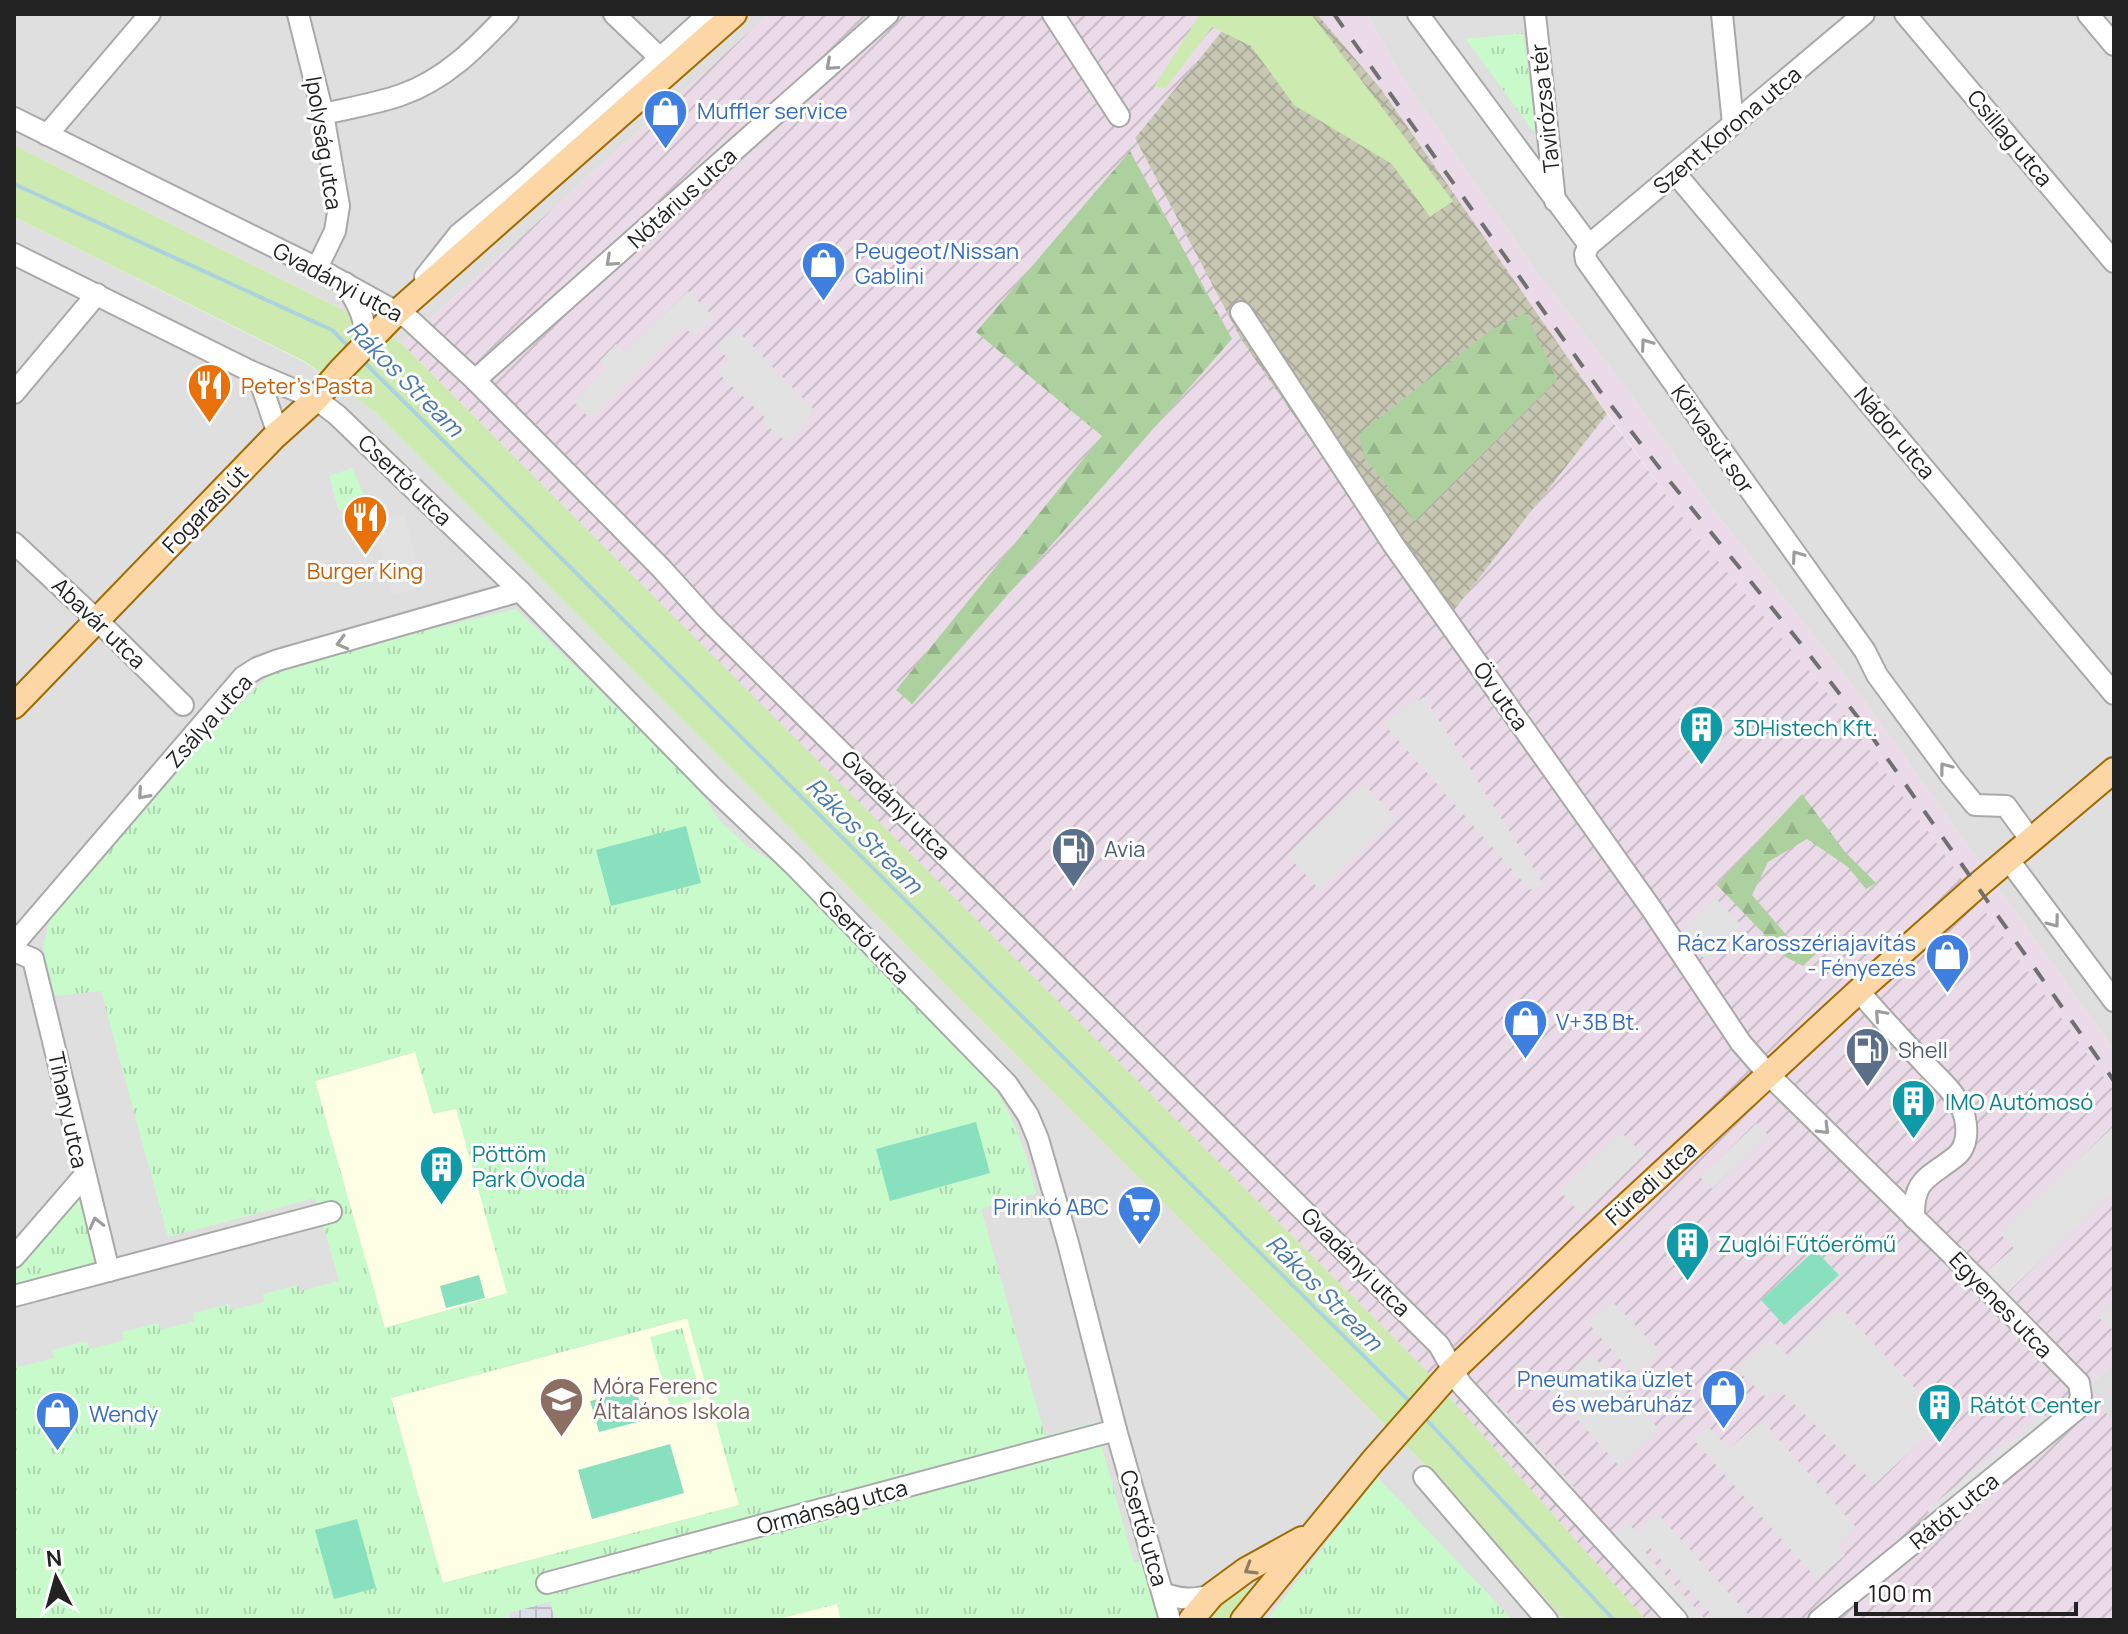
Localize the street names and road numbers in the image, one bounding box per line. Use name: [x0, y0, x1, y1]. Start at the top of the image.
street label: Tavirózsa tér: [1523, 42, 1567, 174]
street label: Szent Korona utca: [1647, 59, 1807, 201]
street label: Ipolyság utca: [299, 74, 349, 212]
street label: Csillag utca: [1961, 83, 2059, 193]
street label: Nótárius utca: [621, 141, 743, 255]
street label: Gvadányi utca: [268, 235, 408, 329]
street label: Körvasút sor: [1665, 379, 1762, 499]
street label: Nádor utca: [1848, 381, 1942, 485]
street label: Csertő utca: [352, 428, 458, 532]
street label: Fogarasi út: [155, 458, 255, 560]
street label: Abavár utca: [46, 571, 152, 675]
street label: Öv utca: [1467, 656, 1535, 736]
street label: Zsálya utca: [159, 668, 259, 774]
street label: Gvadányi utca: [835, 744, 957, 866]
street label: Csertő utca: [812, 884, 916, 990]
street label: Tihany utca: [41, 1049, 95, 1171]
street label: Füredi utca: [1599, 1134, 1703, 1232]
street label: Gvadányi utca: [1295, 1201, 1417, 1323]
street label: Egyenes utca: [1943, 1245, 2059, 1365]
street label: Csertő utca: [1113, 1466, 1175, 1590]
street label: Rátót utca: [1903, 1466, 2005, 1556]
street label: Ormánság utca: [753, 1472, 911, 1542]

